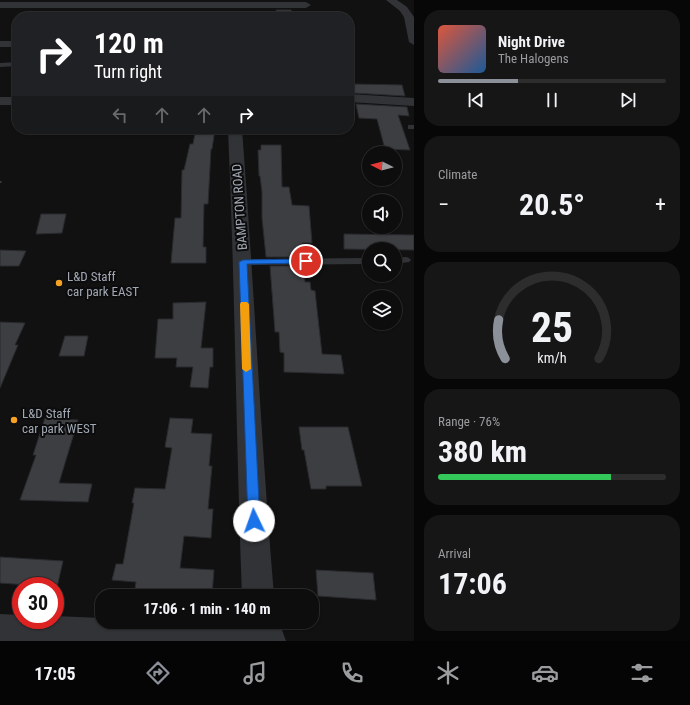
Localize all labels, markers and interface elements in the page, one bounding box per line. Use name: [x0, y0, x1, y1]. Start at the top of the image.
text: 120 m: [94, 27, 164, 60]
icon: right: [28, 28, 80, 80]
text: Night Drive: [498, 33, 565, 51]
text: The Halogens: [498, 51, 569, 66]
text: Turn right: [94, 61, 162, 82]
icon: previous: [465, 89, 487, 111]
icon: pause: [541, 89, 563, 111]
icon: next: [617, 89, 639, 111]
icon: left: [109, 104, 131, 126]
icon: ahead: [151, 104, 173, 126]
icon: ahead: [193, 104, 215, 126]
icon: right: [235, 104, 257, 126]
north arrow: [362, 146, 402, 186]
map controls: [362, 146, 402, 330]
street label: BAMPTON ROAD: [229, 163, 250, 251]
text: Climate: [438, 167, 477, 182]
text: 20.5°: [519, 187, 585, 222]
text: −: [438, 192, 449, 217]
text: +: [655, 192, 666, 217]
button: sound: [362, 194, 402, 234]
button: search: [362, 242, 402, 282]
pin: [289, 244, 323, 278]
icon: arrive: [295, 250, 317, 272]
place label: L&D Staff car park EAST: [67, 269, 139, 299]
marker: L&D Staff car park EAST: [54, 278, 64, 288]
button: layers: [362, 290, 402, 330]
text: 25: [531, 302, 573, 351]
text: km/h: [537, 349, 567, 365]
place label: L&D Staff car park WEST: [22, 406, 97, 436]
text: Range · 76%: [438, 414, 500, 429]
marker: L&D Staff car park WEST: [9, 415, 19, 425]
text: 380 km: [438, 434, 527, 469]
position arrow: [233, 500, 275, 542]
text: Arrival: [438, 546, 471, 561]
text: 17:06: [438, 566, 507, 601]
speed limit sign: 30: [12, 577, 64, 629]
text: 17:06 · 1 min · 140 m: [143, 600, 271, 618]
icon: directions: [144, 659, 172, 687]
icon: music: [241, 659, 269, 687]
icon: phone: [338, 659, 366, 687]
icon: climate: [434, 659, 462, 687]
icon: car: [531, 659, 559, 687]
icon: filters: [628, 659, 656, 687]
text: 17:05: [34, 663, 76, 684]

